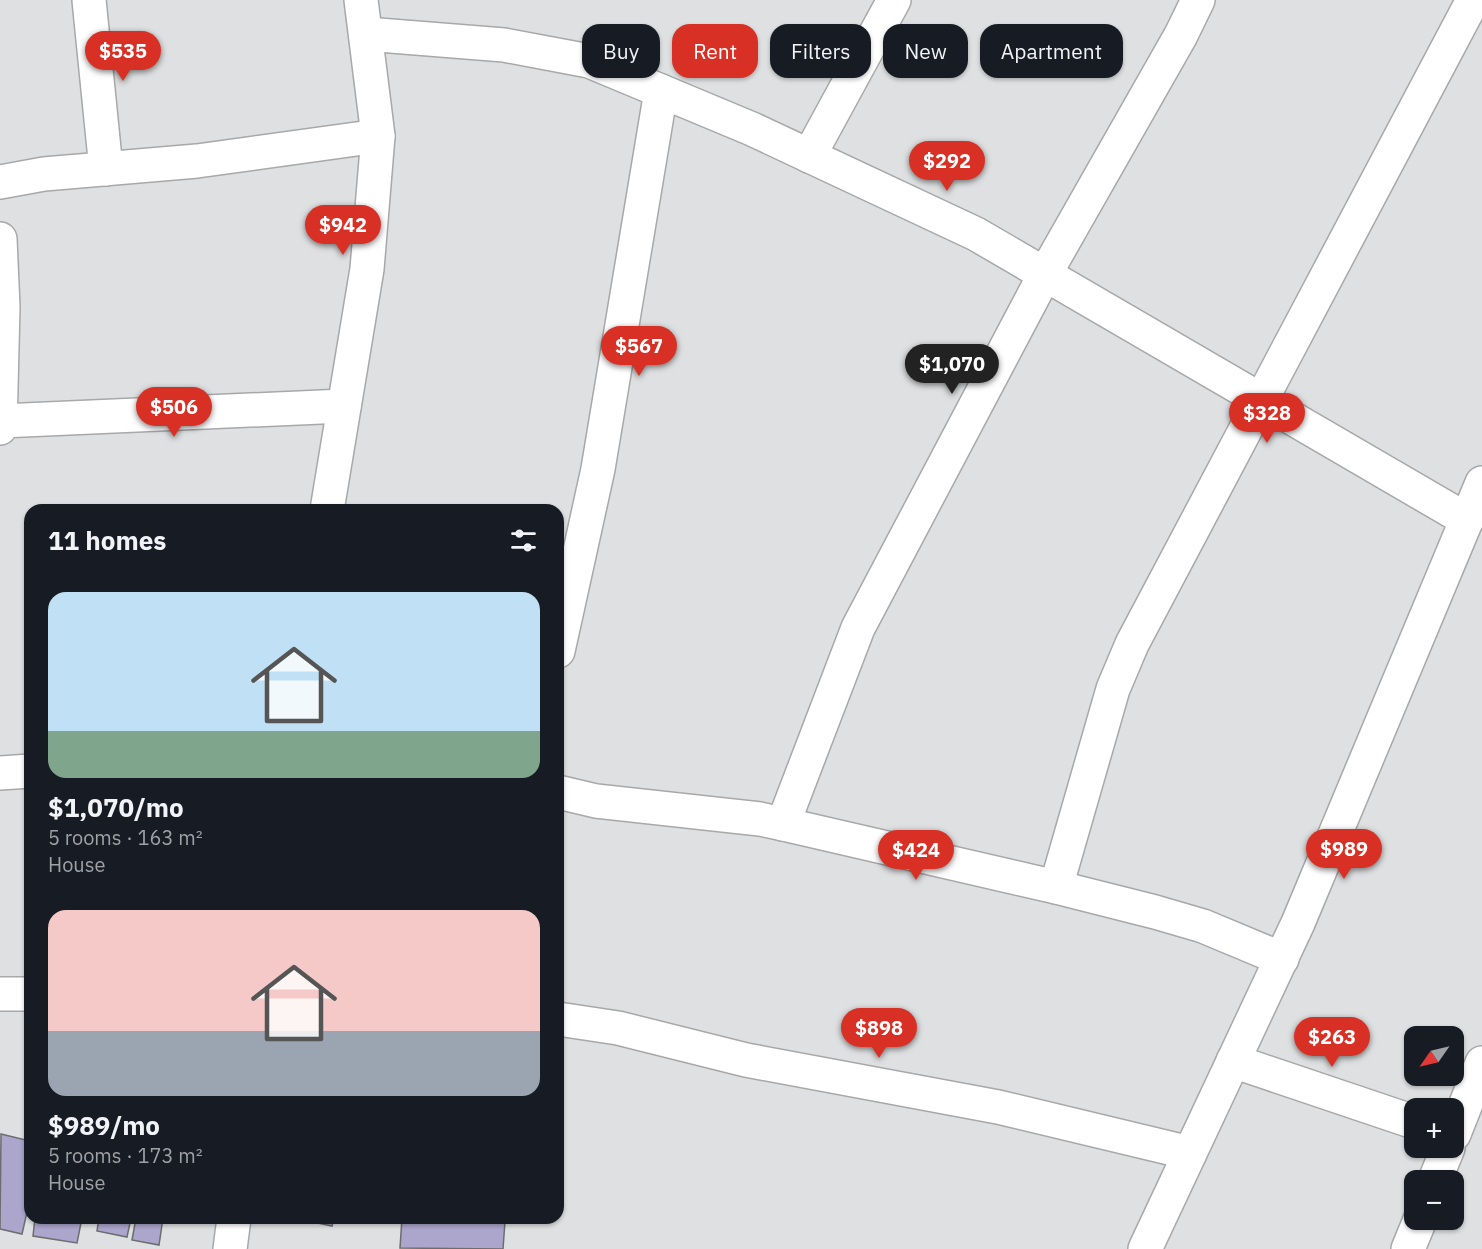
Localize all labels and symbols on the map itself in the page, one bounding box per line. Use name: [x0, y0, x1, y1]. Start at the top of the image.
pin: $535: [87, 31, 159, 82]
pin: $292: [911, 141, 983, 192]
pin: $942: [307, 205, 379, 256]
pin: $567: [603, 326, 675, 377]
pin: $1,070: [903, 344, 1001, 395]
pin: $506: [138, 387, 210, 438]
pin: $328: [1231, 393, 1303, 444]
pin: $989: [1308, 829, 1380, 880]
pin: $424: [880, 830, 952, 881]
pin: $898: [843, 1008, 915, 1059]
pin: $263: [1296, 1017, 1368, 1068]
north arrow: [1404, 1026, 1464, 1086]

